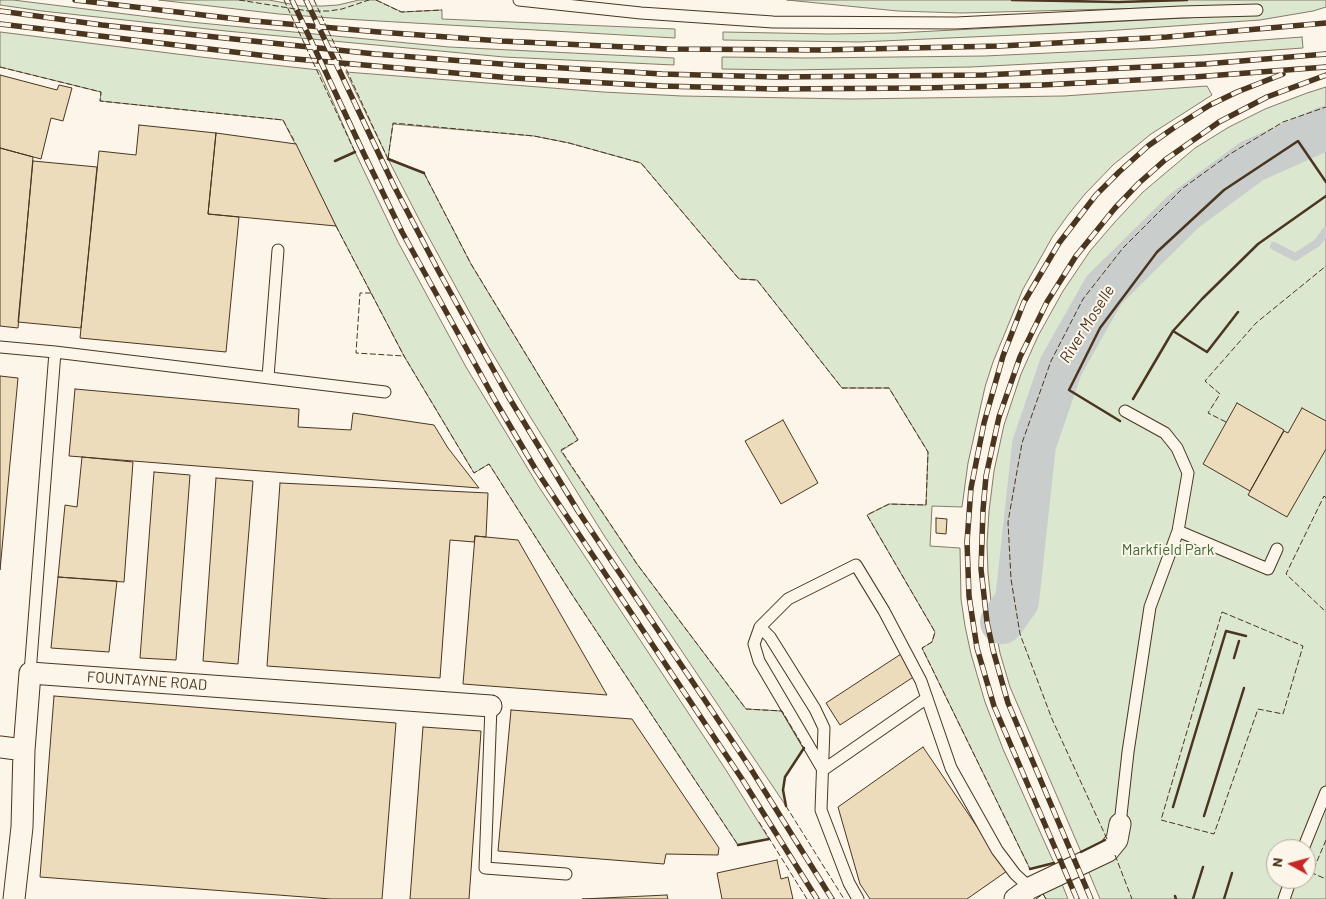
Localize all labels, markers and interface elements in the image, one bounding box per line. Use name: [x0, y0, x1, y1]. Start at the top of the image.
water label: River Moselle: [1055, 281, 1119, 367]
park label: Markfield Park: [1122, 541, 1214, 559]
street label: FOUNTAYNE ROAD: [86, 668, 208, 694]
north arrow: [1266, 839, 1316, 889]
text: N: [1268, 857, 1286, 868]

